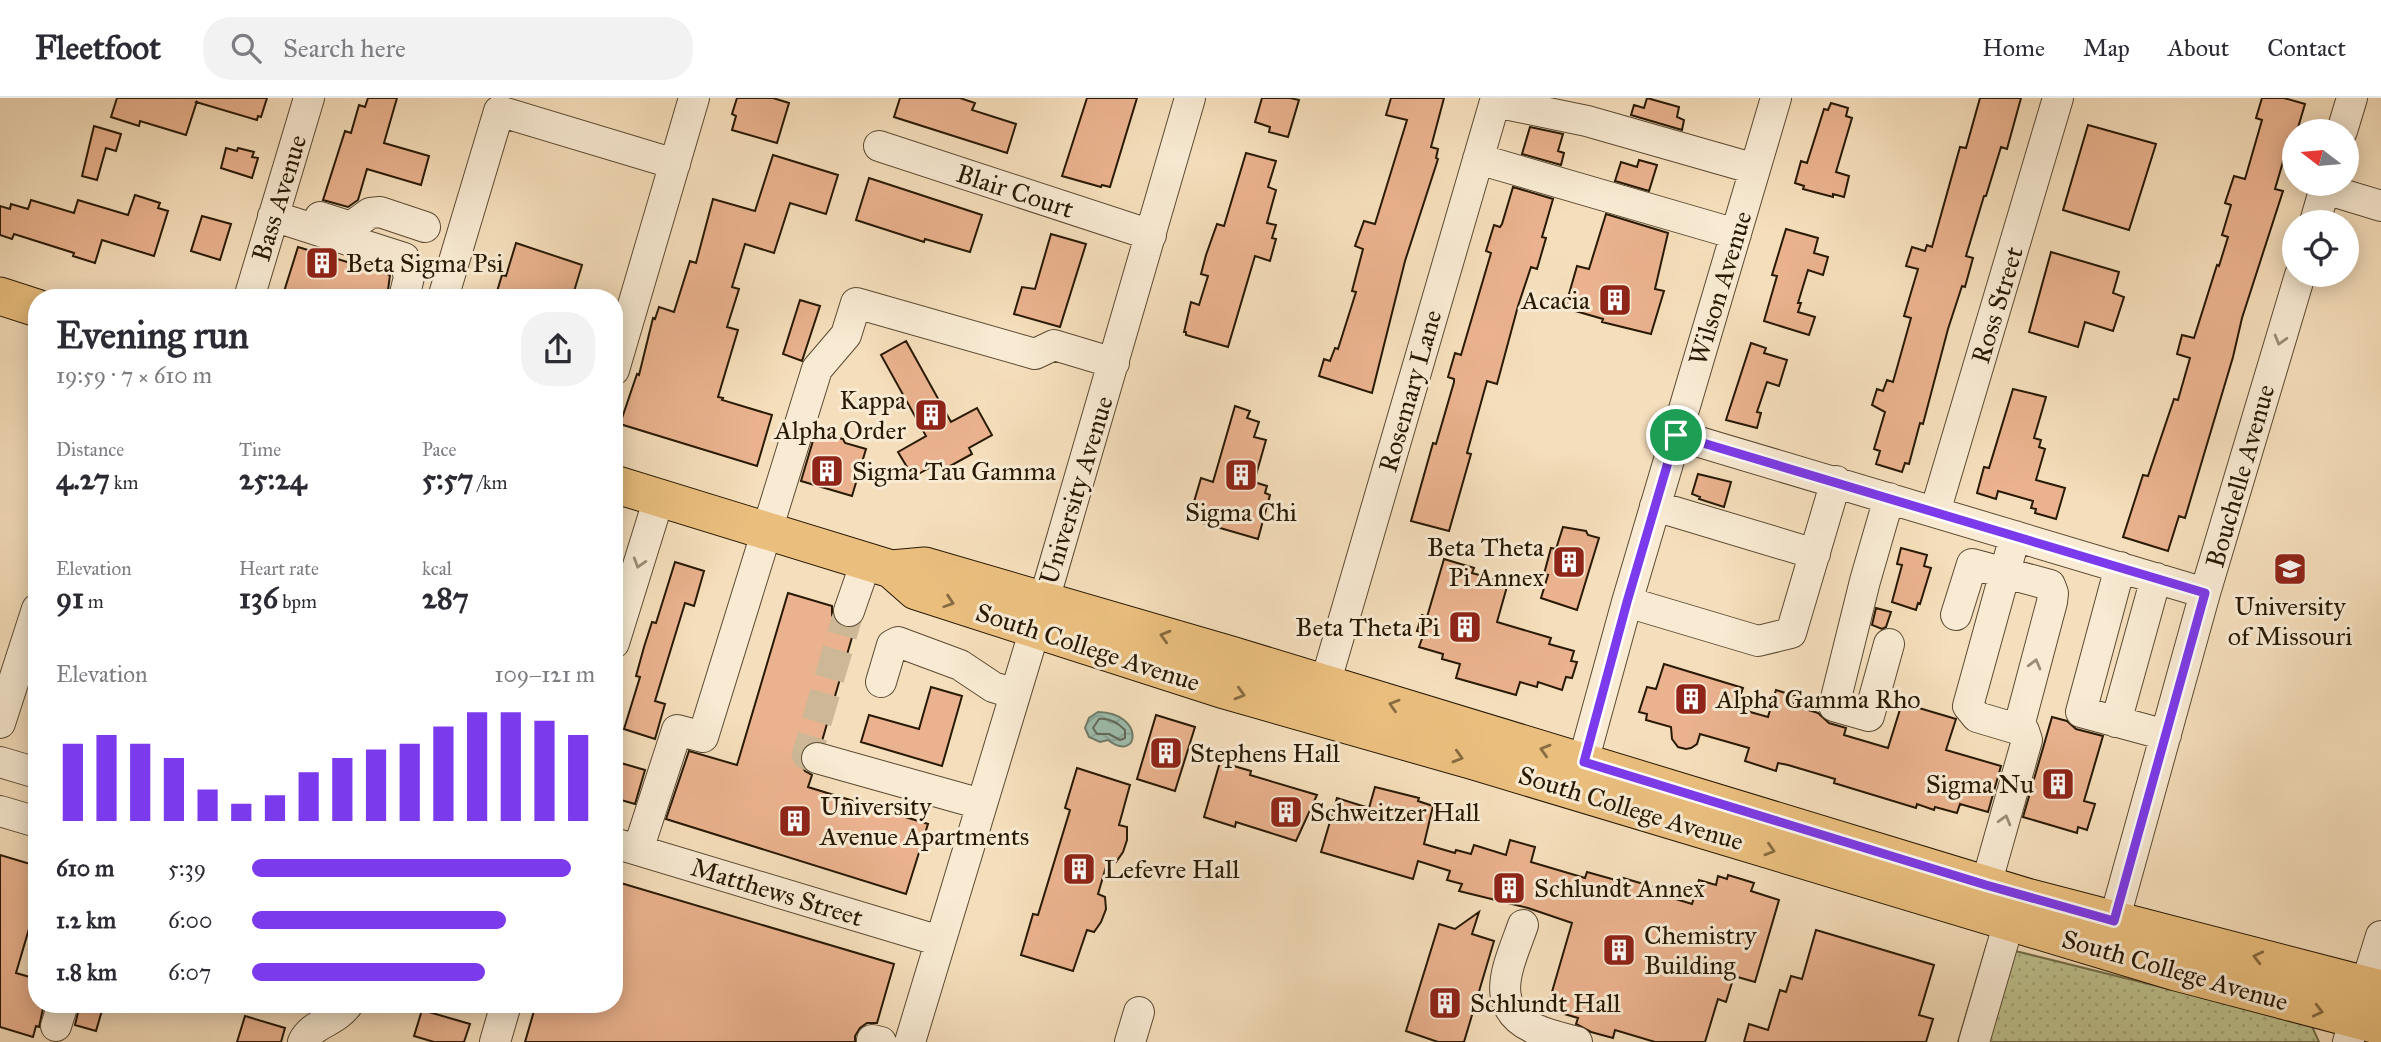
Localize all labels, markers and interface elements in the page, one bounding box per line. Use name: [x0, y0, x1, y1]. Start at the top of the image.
search box: [203, 17, 693, 80]
text: Fleetfoot: [35, 28, 161, 68]
icon: search: [227, 29, 265, 67]
text: Search here: [283, 32, 406, 64]
text: Home: [1982, 33, 2045, 63]
text: Map: [2083, 33, 2130, 63]
text: About: [2168, 33, 2229, 63]
text: Contact: [2267, 33, 2346, 63]
north arrow: [2282, 119, 2359, 196]
map controls: [2282, 119, 2359, 287]
street label: Bass Avenue: [245, 131, 313, 265]
street label: Blair Court: [952, 157, 1078, 225]
street label: Wilson Avenue: [1681, 207, 1759, 369]
button: locate: [2282, 210, 2359, 287]
street label: Ross Street: [1964, 243, 2030, 367]
building icon: Beta Sigma Psi: [303, 244, 341, 282]
place label: Beta Sigma Psi: [346, 247, 504, 279]
building icon: Acacia: [1596, 281, 1634, 319]
place label: Acacia: [1521, 284, 1590, 316]
street label: Rosemary Lane: [1372, 306, 1448, 476]
text: Evening run: [56, 312, 249, 358]
button: share: [521, 312, 595, 386]
one-way arrow: [2274, 334, 2289, 346]
text: 19:59 · 7 × 610 m: [56, 361, 212, 389]
street label: Bouchelle Avenue: [2199, 381, 2281, 571]
place label: Kappa Alpha Order: [774, 384, 906, 446]
street label: University Avenue: [1032, 392, 1120, 588]
building icon: Kappa Alpha Order: [912, 396, 950, 434]
pin: [1646, 405, 1706, 465]
icon: arrive: [1657, 416, 1695, 454]
text: Distance: [56, 438, 124, 461]
text: Time: [239, 438, 281, 461]
text: Pace: [422, 438, 456, 461]
building icon: Sigma Tau Gamma: [808, 452, 846, 490]
place label: Sigma Tau Gamma: [852, 455, 1056, 487]
building icon: Sigma Chi: [1222, 456, 1260, 494]
text: 4.27: [56, 461, 110, 497]
text: 25:24: [239, 461, 307, 497]
text: 5:57: [422, 461, 473, 497]
text: km: [110, 471, 139, 494]
text: /km: [473, 471, 507, 494]
place label: Sigma Chi: [1185, 496, 1297, 528]
place label: Beta Theta Pi Annex: [1427, 531, 1544, 593]
building icon: Beta Theta Pi Annex: [1550, 543, 1588, 581]
school or university icon: University of Missouri: [2271, 550, 2309, 588]
text: Elevation: [56, 557, 131, 580]
text: Heart rate: [239, 557, 319, 580]
text: kcal: [422, 557, 452, 580]
one-way arrow: [632, 557, 647, 569]
text: 91: [56, 580, 84, 616]
text: 136: [239, 580, 278, 616]
text: 287: [422, 580, 469, 616]
text: m: [84, 590, 104, 613]
text: bpm: [278, 590, 317, 613]
place label: University of Missouri: [2228, 590, 2352, 652]
one-way arrow: [943, 594, 955, 608]
street label: South College Avenue: [972, 596, 1204, 698]
building icon: Beta Theta Pi: [1446, 608, 1484, 646]
place label: Beta Theta Pi: [1295, 611, 1440, 643]
one-way arrow: [1160, 630, 1172, 644]
one-way arrow: [2027, 658, 2042, 670]
text: Elevation: [56, 660, 147, 688]
text: 109–121 m: [494, 660, 595, 688]
building icon: Alpha Gamma Rho: [1672, 680, 1710, 718]
place label: Alpha Gamma Rho: [1715, 683, 1921, 715]
one-way arrow: [1233, 686, 1245, 701]
one-way arrow: [1388, 699, 1400, 714]
building icon: Stephens Hall: [1147, 734, 1185, 772]
place label: Stephens Hall: [1190, 737, 1340, 769]
one-way arrow: [1539, 744, 1551, 759]
one-way arrow: [1452, 748, 1464, 763]
street label: South College Avenue: [1515, 759, 1748, 858]
building icon: Sigma Nu: [2039, 765, 2077, 803]
place label: Sigma Nu: [1926, 768, 2034, 800]
place label: University Avenue Apartments: [819, 790, 1029, 852]
building icon: Schweitzer Hall: [1267, 793, 1305, 831]
place label: Schweitzer Hall: [1310, 796, 1480, 828]
building icon: University Avenue Apartments: [776, 802, 814, 840]
one-way arrow: [1996, 814, 2011, 826]
one-way arrow: [1764, 841, 1776, 856]
building icon: Lefevre Hall: [1060, 850, 1098, 888]
street label: Matthews Street: [687, 851, 867, 933]
place label: Lefevre Hall: [1104, 853, 1239, 885]
text: 610 m: [56, 854, 114, 882]
text: 5:39: [168, 854, 206, 882]
building icon: Schlundt Annex: [1490, 869, 1528, 907]
place label: Schlundt Annex: [1534, 872, 1705, 904]
text: 1.2 km: [56, 906, 116, 934]
text: 6:00: [168, 906, 212, 934]
place label: Chemistry Building: [1644, 919, 1757, 981]
street label: South College Avenue: [2058, 922, 2292, 1018]
building icon: Chemistry Building: [1600, 931, 1638, 969]
one-way arrow: [2252, 951, 2264, 965]
text: 1.8 km: [56, 958, 117, 986]
text: 6:07: [168, 958, 211, 986]
building icon: Schlundt Hall: [1426, 984, 1464, 1022]
place label: Schlundt Hall: [1470, 987, 1621, 1019]
one-way arrow: [2311, 1003, 2323, 1017]

